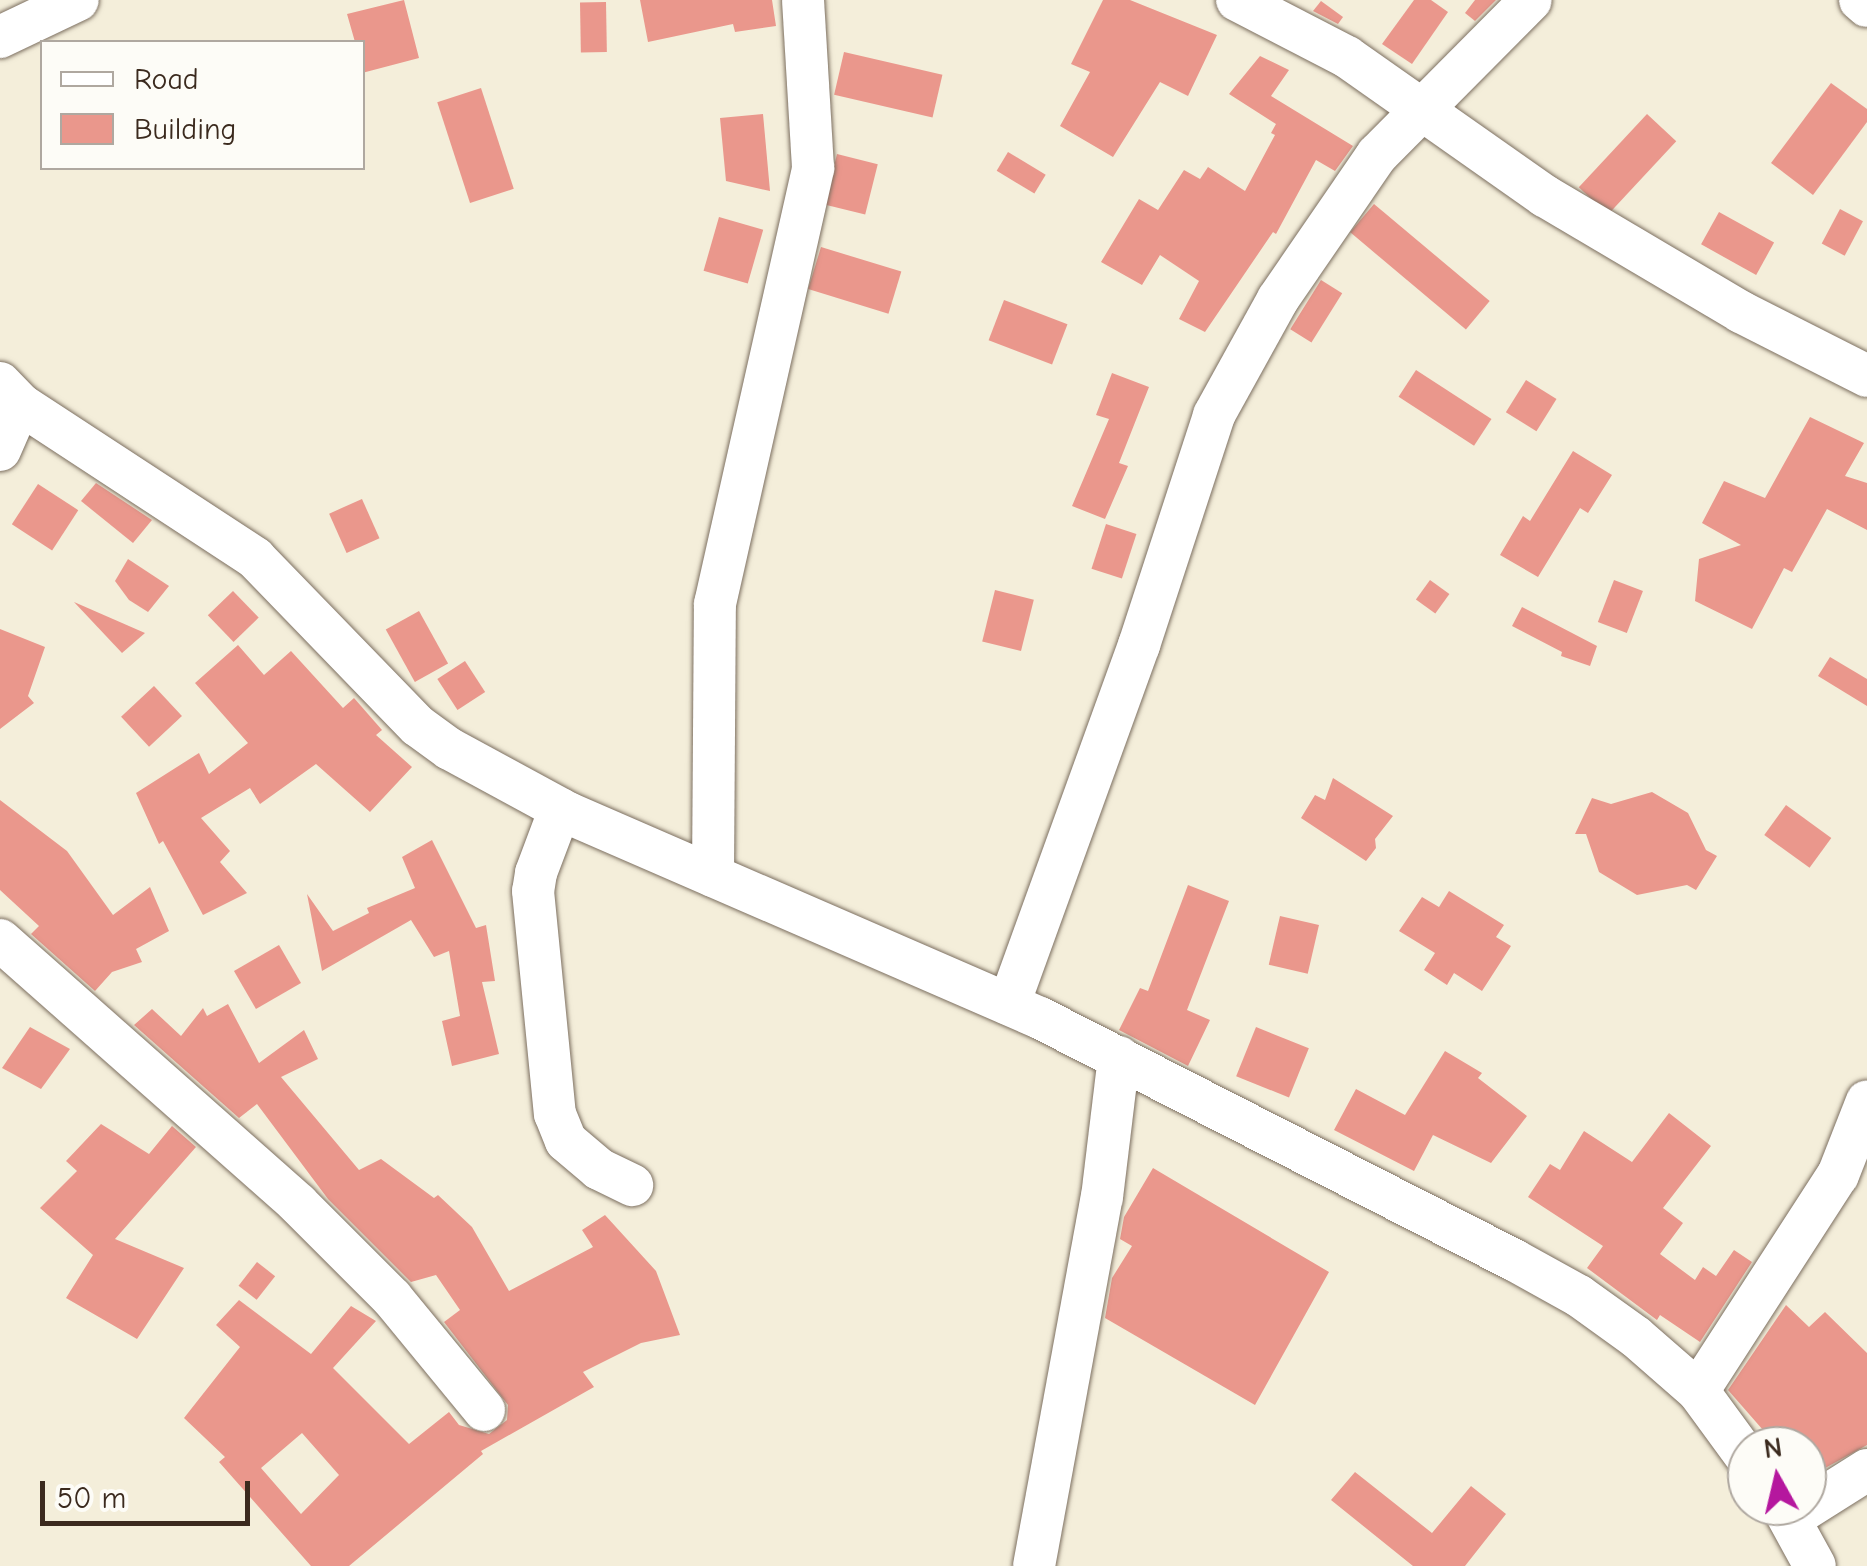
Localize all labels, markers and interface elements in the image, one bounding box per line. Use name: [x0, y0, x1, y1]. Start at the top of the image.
legend: [40, 40, 365, 170]
text: Road: [134, 62, 199, 97]
text: Building: [134, 112, 237, 147]
north arrow: [1727, 1426, 1827, 1526]
text: N: [1762, 1431, 1784, 1465]
scale bar: [45, 1461, 255, 1523]
text: 50 m: [57, 1481, 126, 1516]

